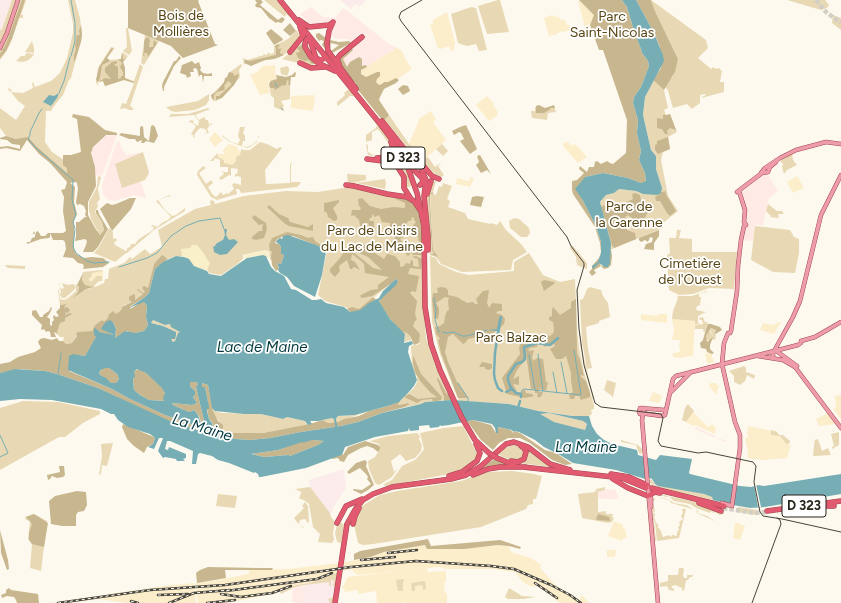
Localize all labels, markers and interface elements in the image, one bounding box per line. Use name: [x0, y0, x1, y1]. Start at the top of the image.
park label: Bois de Mollières: [153, 8, 209, 40]
park label: Parc Saint-Nicolas: [570, 9, 654, 42]
road number: D 323: [381, 147, 425, 169]
park label: Parc de la Garenne: [595, 199, 663, 232]
park label: Parc de Loisirs du Lac de Maine: [321, 223, 423, 256]
park label: Cimetière de l'Ouest: [658, 256, 722, 288]
park label: Parc Balzac: [475, 330, 547, 346]
water label: Lac de Maine: [217, 339, 307, 357]
water label: La Maine: [170, 410, 234, 446]
water label: La Maine: [555, 439, 617, 457]
road number: D 323: [782, 495, 826, 517]

